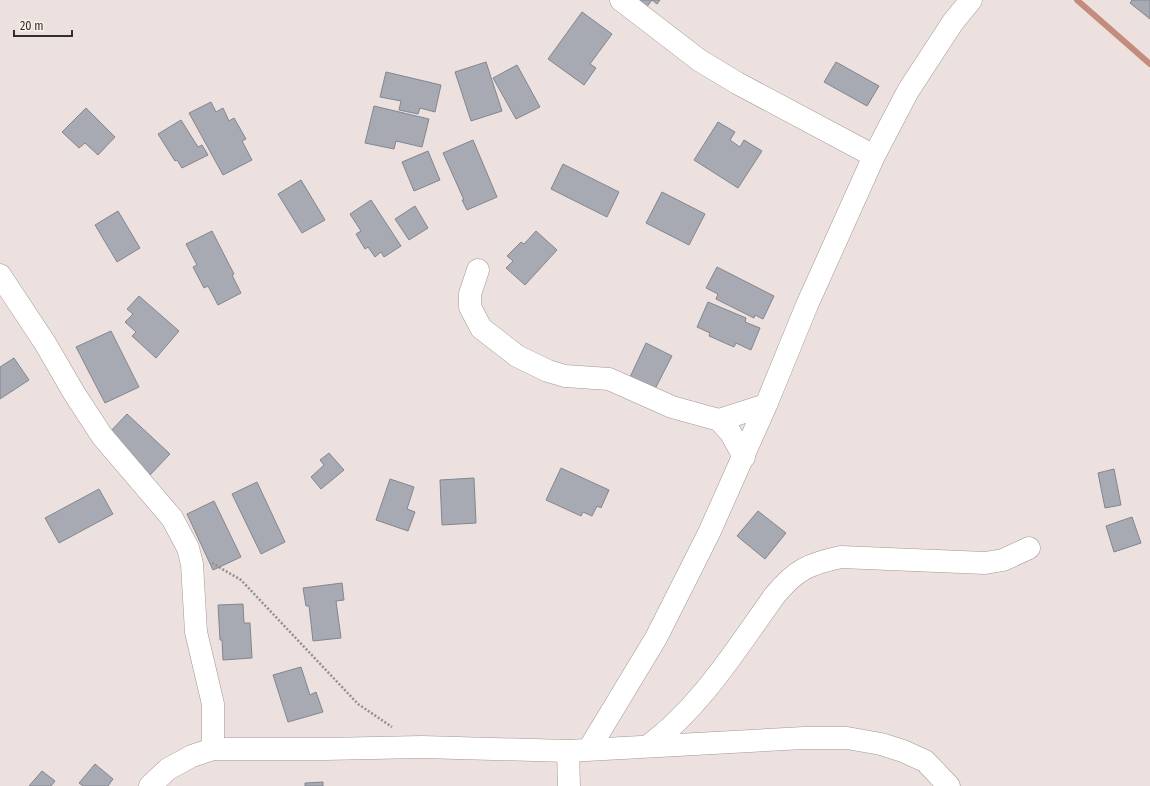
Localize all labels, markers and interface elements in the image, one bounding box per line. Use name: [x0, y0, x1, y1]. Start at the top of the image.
scale bar: [14, 12, 72, 38]
text: 20 m: [20, 19, 44, 33]

